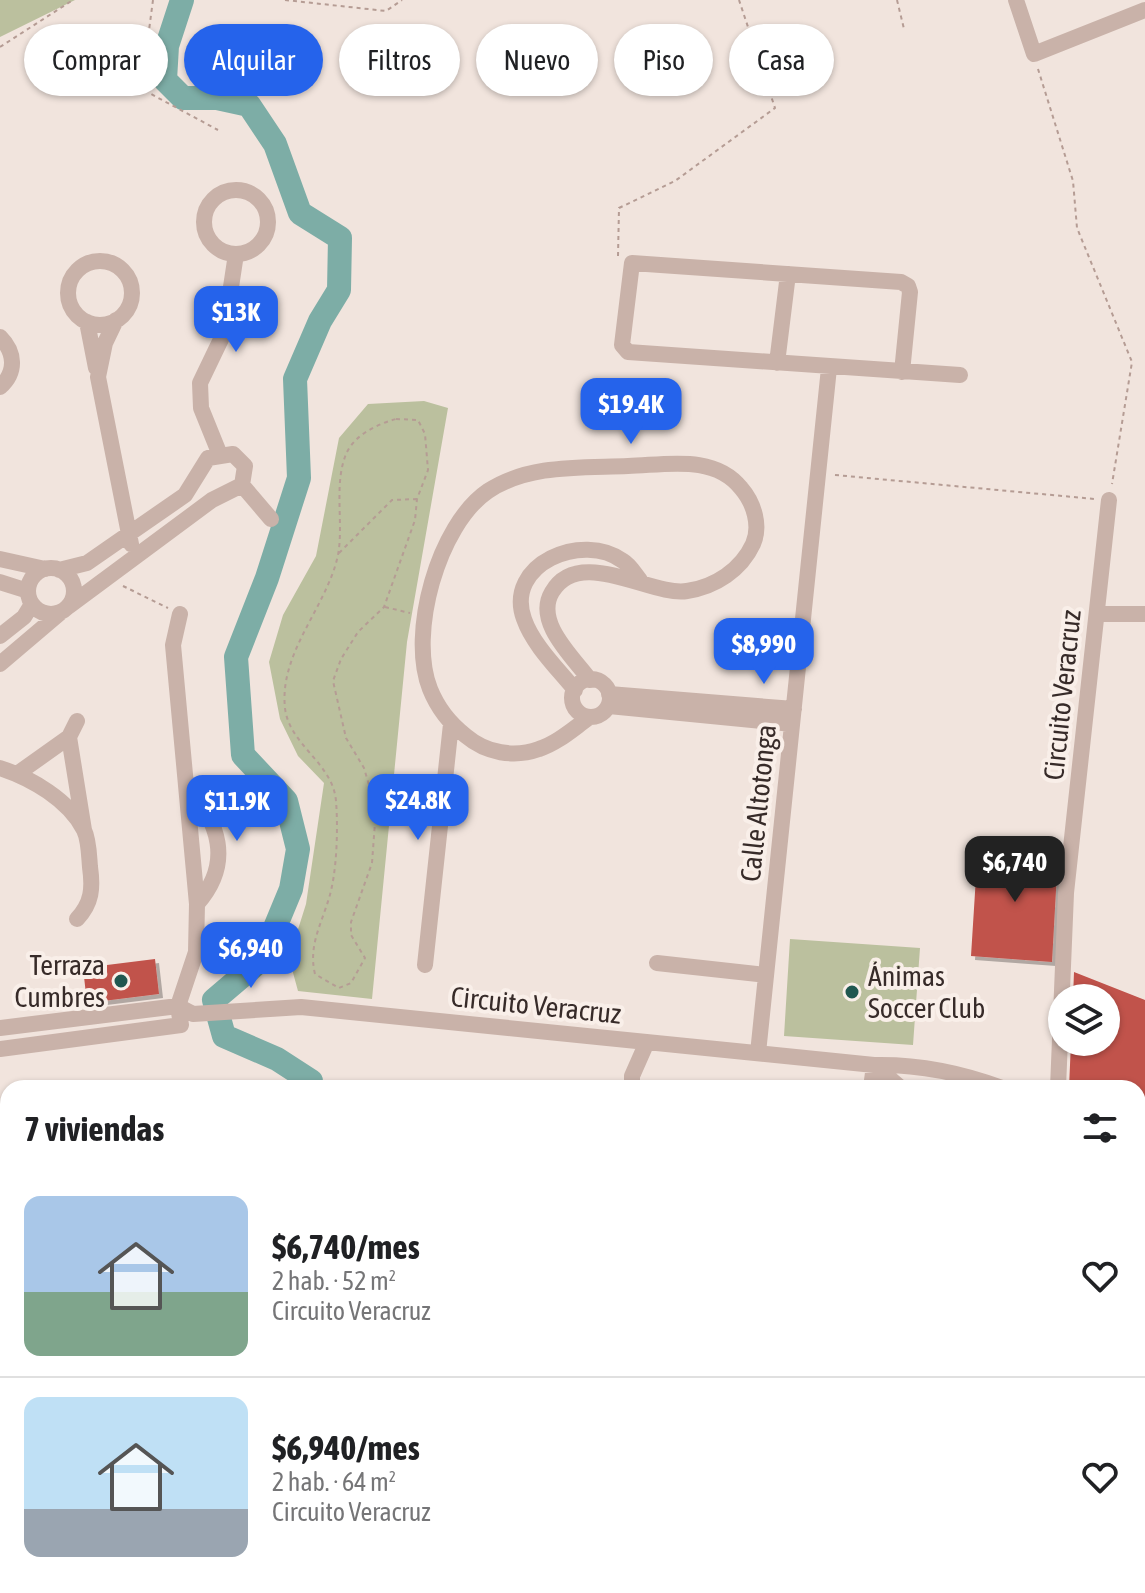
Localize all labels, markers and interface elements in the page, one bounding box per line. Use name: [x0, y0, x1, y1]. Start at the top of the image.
chip: Comprar: [24, 24, 168, 96]
chip: Alquilar: [184, 24, 323, 96]
chip: Filtros: [339, 24, 460, 96]
chip: Nuevo: [476, 24, 598, 96]
chip: Piso: [614, 24, 713, 96]
chip: Casa: [729, 24, 834, 96]
pin: $13K: [189, 286, 283, 354]
text: $13K: [212, 297, 260, 327]
pin: $19.4K: [566, 378, 696, 446]
text: $19.4K: [599, 389, 663, 419]
street label: Circuito Veracruz: [1037, 608, 1087, 782]
pin: $8,990: [699, 618, 829, 686]
text: $8,990: [732, 629, 796, 659]
street label: Calle Altotonga: [734, 723, 782, 883]
pin: $24.8K: [353, 774, 483, 842]
pin: $11.9K: [172, 775, 302, 843]
text: $24.8K: [386, 785, 450, 815]
text: $11.9K: [205, 786, 269, 816]
pin: $6,740: [950, 836, 1080, 904]
text: $6,740: [983, 847, 1047, 877]
pin: $6,940: [186, 922, 316, 990]
text: $6,940: [219, 933, 283, 963]
place label: Terraza Cumbres: [15, 949, 105, 1013]
place label: Ánimas Soccer Club: [868, 960, 985, 1024]
marker: Terraza Cumbres: [112, 972, 130, 990]
street label: Circuito Veracruz: [449, 980, 623, 1030]
marker: Ánimas Soccer Club: [843, 983, 861, 1001]
map controls: [1048, 984, 1120, 1056]
button: layers: [1048, 984, 1120, 1056]
icon: filters: [1078, 1106, 1122, 1150]
text: 7 viviendas: [24, 1109, 164, 1148]
text: $6,740/mes: [272, 1227, 420, 1266]
icon: home: [88, 1228, 184, 1324]
icon: heart: [1078, 1254, 1122, 1298]
text: 2 hab. · 52 m²: [272, 1266, 396, 1296]
text: Circuito Veracruz: [272, 1296, 431, 1326]
text: $6,940/mes: [272, 1428, 420, 1467]
icon: home: [88, 1429, 184, 1525]
icon: heart: [1078, 1455, 1122, 1499]
text: 2 hab. · 64 m²: [272, 1467, 396, 1497]
text: Circuito Veracruz: [272, 1497, 431, 1527]

